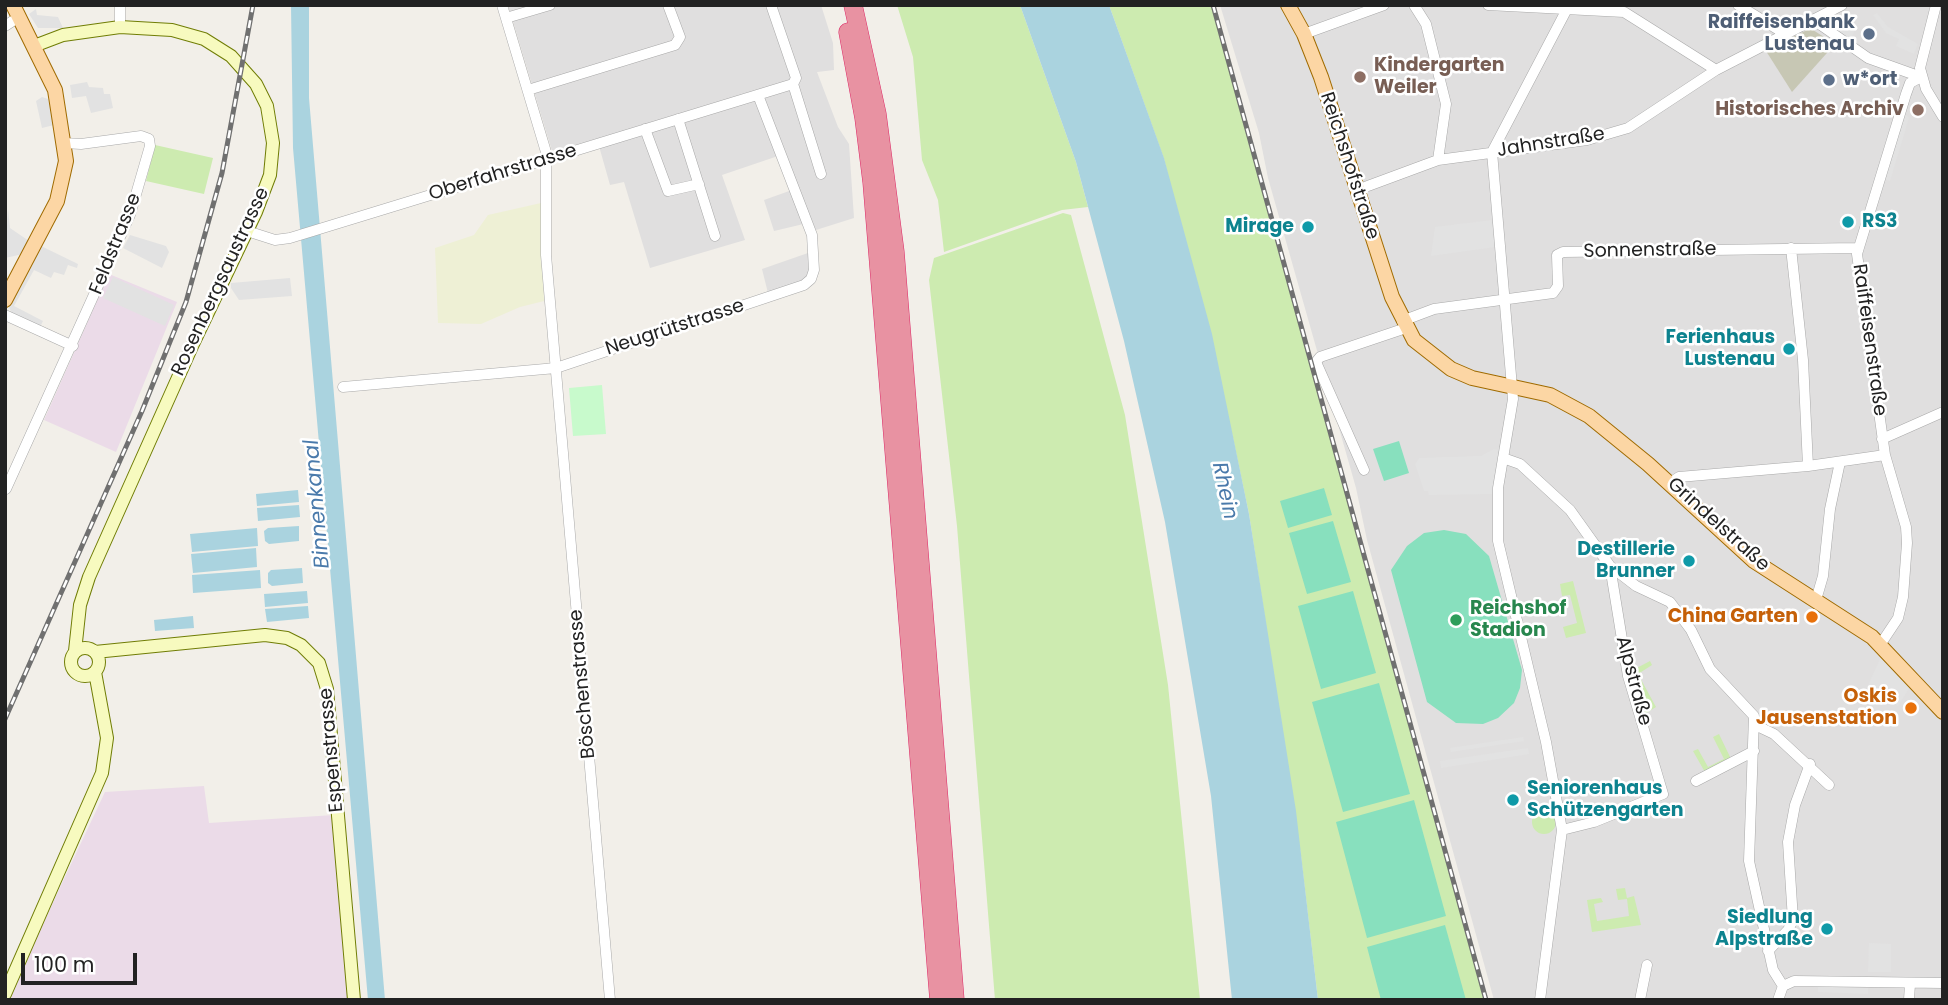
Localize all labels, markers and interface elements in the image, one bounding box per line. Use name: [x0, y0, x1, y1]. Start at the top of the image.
place label: Raiffeisenbank Lustenau: [1708, 12, 1855, 56]
marker: Raiffeisenbank Lustenau: [1861, 26, 1877, 42]
place label: Kindergarten Weiler: [1374, 55, 1505, 99]
marker: Kindergarten Weiler: [1352, 69, 1368, 85]
place label: w*ort: [1843, 69, 1898, 91]
marker: w*ort: [1821, 72, 1837, 88]
street label: Reichshofstraße: [1314, 89, 1384, 243]
place label: Historisches Archiv: [1715, 99, 1904, 121]
marker: Historisches Archiv: [1910, 102, 1926, 118]
street label: Jahnstraße: [1496, 123, 1606, 163]
street label: Oberfahrstrasse: [426, 140, 580, 206]
street label: Rosenbergsaustrasse: [167, 184, 275, 380]
street label: Feldstrasse: [85, 190, 147, 298]
place label: RS3: [1862, 211, 1898, 233]
marker: RS3: [1840, 214, 1856, 230]
place label: Mirage: [1225, 216, 1294, 238]
marker: Mirage: [1300, 219, 1316, 235]
street label: Sonnenstraße: [1583, 238, 1717, 264]
street label: Raiffeisenstraße: [1847, 262, 1891, 418]
street label: Neugrütstrasse: [603, 295, 747, 361]
place label: Ferienhaus Lustenau: [1666, 327, 1775, 371]
marker: Ferienhaus Lustenau: [1781, 341, 1797, 357]
water label: Binnenkanal: [300, 439, 336, 569]
water label: Rhein: [1206, 460, 1242, 522]
street label: Grindelstraße: [1662, 473, 1774, 577]
place label: Destillerie Brunner: [1577, 539, 1675, 583]
marker: Destillerie Brunner: [1681, 553, 1697, 569]
place label: Reichshof Stadion: [1470, 598, 1566, 642]
place label: China Garten: [1668, 606, 1798, 628]
street label: Böschenstrasse: [565, 608, 601, 760]
marker: China Garten: [1804, 609, 1820, 625]
marker: Reichshof Stadion: [1448, 612, 1464, 628]
street label: Alpstraße: [1610, 634, 1656, 728]
place label: Oskis Jausenstation: [1756, 686, 1897, 730]
street label: Espenstrasse: [315, 687, 349, 813]
marker: Oskis Jausenstation: [1903, 700, 1919, 716]
place label: Seniorenhaus Schützengarten: [1527, 778, 1684, 822]
marker: Seniorenhaus Schützengarten: [1505, 792, 1521, 808]
place label: Siedlung Alpstraße: [1715, 907, 1813, 951]
marker: Siedlung Alpstraße: [1819, 921, 1835, 937]
scale bar: [24, 939, 140, 983]
text: 100 m: [34, 950, 94, 979]

